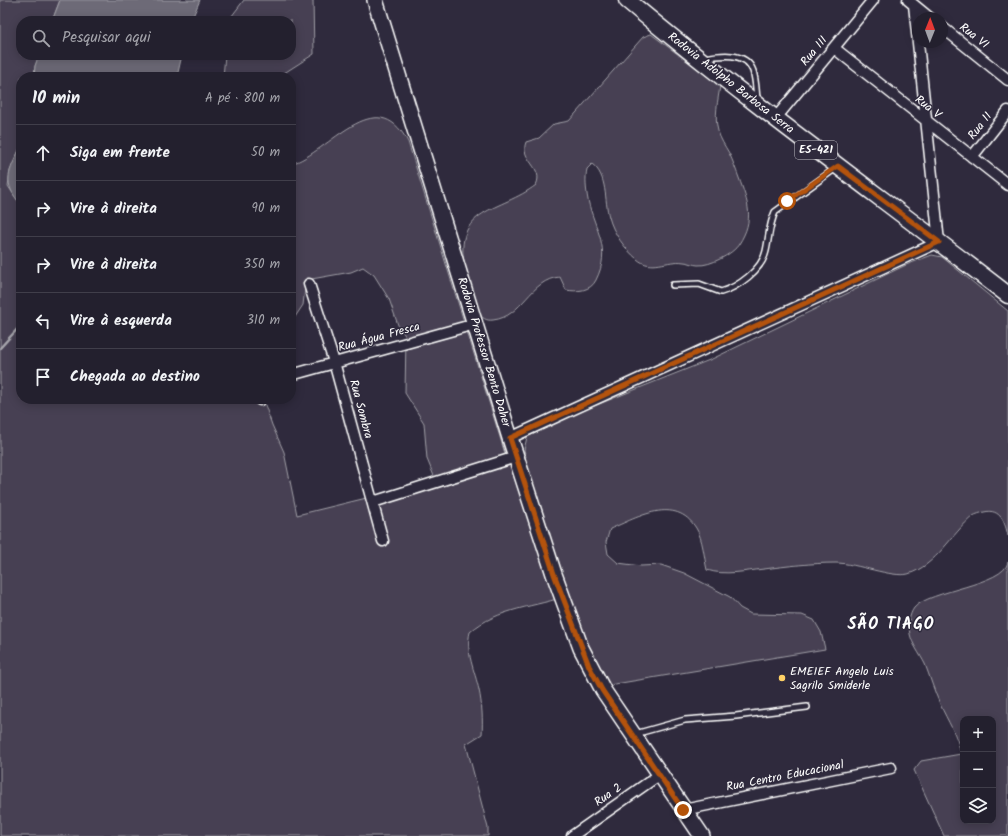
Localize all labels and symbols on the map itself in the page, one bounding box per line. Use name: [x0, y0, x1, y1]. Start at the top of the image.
north arrow: [912, 12, 948, 48]
street label: Rua VI: [955, 18, 993, 54]
street label: Rodovia Adolpho Barbosa Serra: [664, 27, 799, 139]
street label: Rua III: [796, 32, 833, 70]
street label: Rua V: [910, 90, 947, 125]
street label: Rua II: [963, 108, 997, 144]
road number: ES-421: [795, 141, 837, 159]
route start: [778, 192, 796, 210]
street label: Rodovia Professor Bento Daher: [452, 275, 516, 430]
street label: Rua Água Fresca: [336, 317, 422, 357]
street label: Rua Sombra: [344, 377, 378, 441]
district label: SÃO TIAGO: [847, 612, 935, 637]
place label: EMEIEF Angelo Luis Sagrilo Smiderle: [790, 662, 894, 695]
marker: EMEIEF Angelo Luis Sagrilo Smiderle: [777, 673, 787, 683]
street label: Rua Centro Educacional: [725, 755, 845, 797]
street label: Rua 2: [590, 779, 626, 811]
route end: [674, 801, 692, 819]

